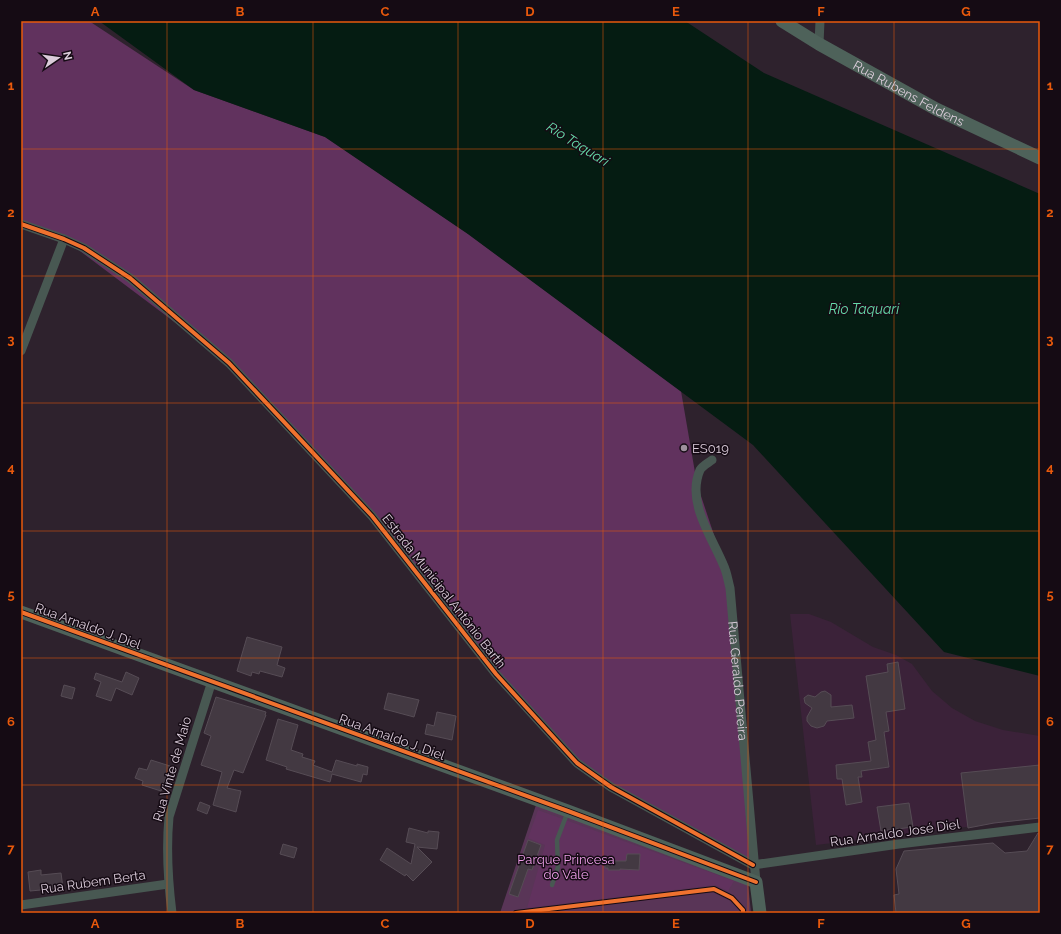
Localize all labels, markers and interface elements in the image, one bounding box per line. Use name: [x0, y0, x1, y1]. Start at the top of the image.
text: A: [91, 4, 100, 19]
text: B: [236, 4, 245, 19]
text: C: [381, 4, 390, 19]
text: D: [525, 4, 535, 19]
text: E: [672, 4, 680, 19]
text: F: [817, 4, 825, 19]
text: G: [961, 4, 971, 19]
north arrow: [38, 38, 78, 78]
text: N: [60, 50, 75, 61]
street label: Rua Rubens Feldens: [851, 57, 967, 129]
text: 1: [8, 78, 15, 93]
text: 1: [1047, 78, 1054, 93]
water label: Rio Taquari: [544, 119, 613, 170]
text: 2: [7, 205, 15, 220]
text: 2: [1046, 205, 1054, 220]
water label: Rio Taquari: [829, 301, 900, 317]
text: 3: [7, 332, 15, 347]
text: 3: [1046, 332, 1054, 347]
place label: ES019: [692, 441, 729, 456]
marker: ES019: [679, 443, 689, 453]
text: 4: [7, 460, 15, 475]
text: 4: [1046, 460, 1054, 475]
street label: Estrada Municipal Antônio Barth: [379, 511, 509, 671]
text: 5: [7, 587, 15, 602]
text: 5: [1046, 587, 1054, 602]
street label: Rua Arnaldo J. Diel: [33, 600, 143, 652]
street label: Rua Geraldo Pereira: [725, 621, 751, 741]
street label: Rua Arnaldo J. Diel: [337, 711, 447, 763]
text: 6: [7, 714, 15, 729]
text: 6: [1046, 714, 1054, 729]
street label: Rua Vinte de Maio: [150, 715, 194, 823]
street label: Rua Arnaldo José Diel: [829, 816, 961, 850]
text: 7: [7, 841, 15, 856]
text: 7: [1046, 841, 1054, 856]
park label: Parque Princesa do Vale: [517, 852, 615, 882]
street label: Rua Rubem Berta: [40, 867, 146, 897]
text: A: [91, 916, 100, 931]
text: B: [236, 916, 245, 931]
text: C: [381, 916, 390, 931]
text: D: [525, 916, 535, 931]
text: E: [672, 916, 680, 931]
text: F: [817, 916, 825, 931]
text: G: [961, 916, 971, 931]

